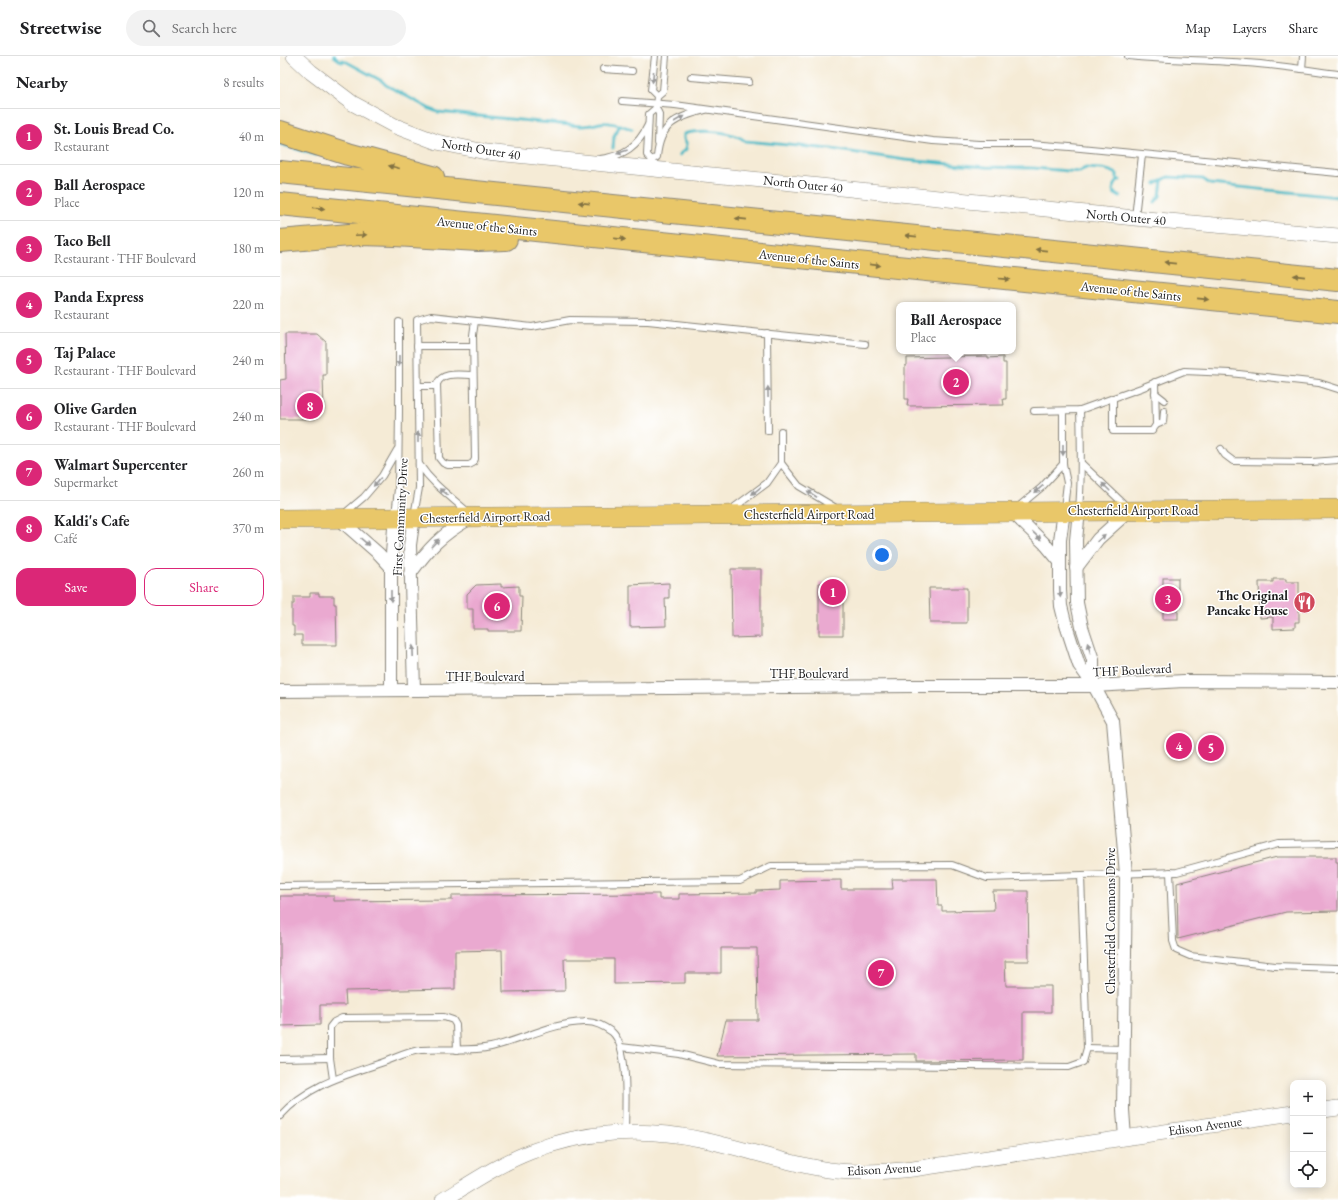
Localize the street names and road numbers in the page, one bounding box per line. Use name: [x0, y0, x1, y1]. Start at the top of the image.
street label: North Outer 40: [440, 134, 522, 164]
street label: North Outer 40: [762, 171, 844, 197]
street label: North Outer 40: [1086, 205, 1166, 229]
street label: Avenue of the Saints: [435, 212, 538, 240]
street label: Avenue of the Saints: [757, 245, 860, 273]
street label: Avenue of the Saints: [1079, 277, 1182, 305]
street label: First Community Drive: [388, 458, 412, 576]
street label: Chesterfield Airport Road: [1068, 502, 1199, 519]
street label: Chesterfield Airport Road: [744, 506, 875, 523]
street label: Chesterfield Airport Road: [419, 507, 551, 527]
street label: THF Boulevard: [1092, 659, 1172, 681]
street label: THF Boulevard: [769, 665, 849, 682]
street label: THF Boulevard: [445, 668, 525, 685]
street label: Chesterfield Commons Drive: [1102, 848, 1119, 994]
street label: Edison Avenue: [1167, 1112, 1243, 1140]
street label: Edison Avenue: [847, 1159, 921, 1179]

